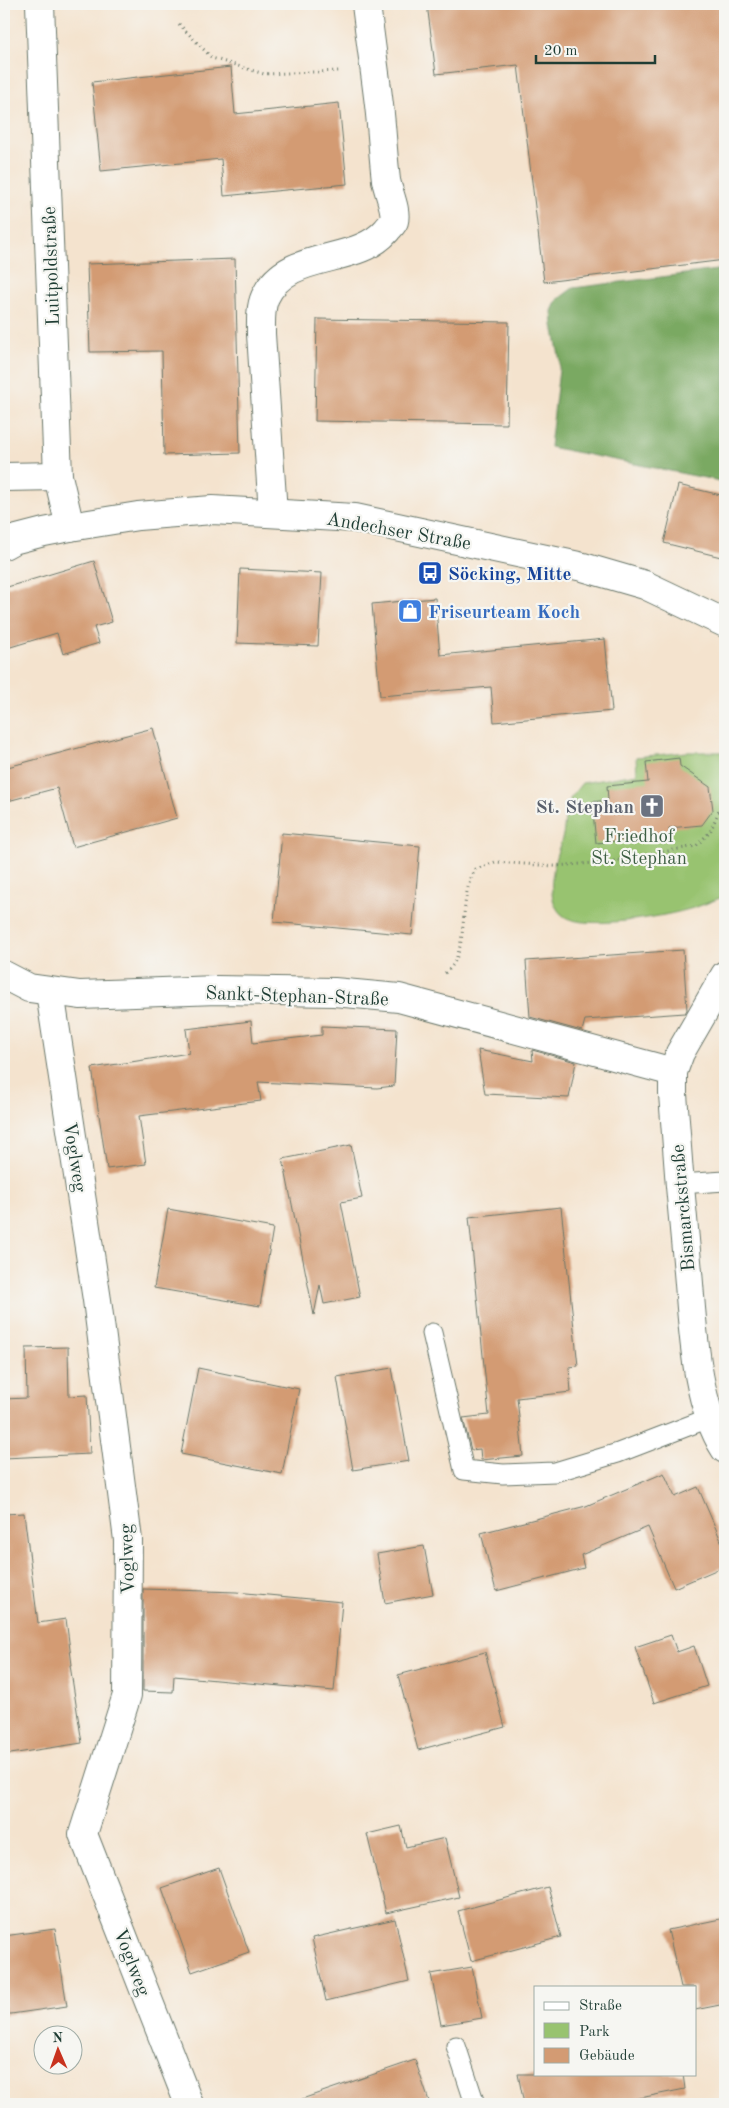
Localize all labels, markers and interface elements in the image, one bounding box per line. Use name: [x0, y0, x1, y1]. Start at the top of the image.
scale bar: [536, 32, 655, 64]
text: 20 m: [544, 44, 578, 59]
street label: Luitpoldstraße: [41, 206, 64, 326]
street label: Andechser Straße: [325, 510, 472, 555]
bus stop icon: Söcking, Mitte: [417, 560, 443, 586]
place label: Söcking, Mitte: [448, 566, 572, 585]
shop icon: Friseurteam Koch: [397, 598, 423, 624]
place label: Friseurteam Koch: [428, 604, 581, 623]
church icon: St. Stephan: [639, 793, 665, 819]
place label: St. Stephan: [536, 799, 634, 818]
park label: Friedhof St. Stephan: [591, 828, 687, 869]
street label: Sankt-Stephan-Straße: [205, 985, 389, 1010]
street label: Voglweg: [59, 1121, 89, 1194]
street label: Bismarckstraße: [669, 1143, 700, 1272]
street label: Voglweg: [118, 1523, 139, 1594]
street label: Voglweg: [109, 1927, 152, 2000]
legend: [534, 1986, 696, 2076]
text: Straße: [579, 1999, 622, 2014]
text: Park: [579, 2025, 610, 2040]
north arrow: [32, 2026, 82, 2076]
text: N: [52, 2031, 63, 2045]
text: Gebäude: [579, 2049, 635, 2064]

